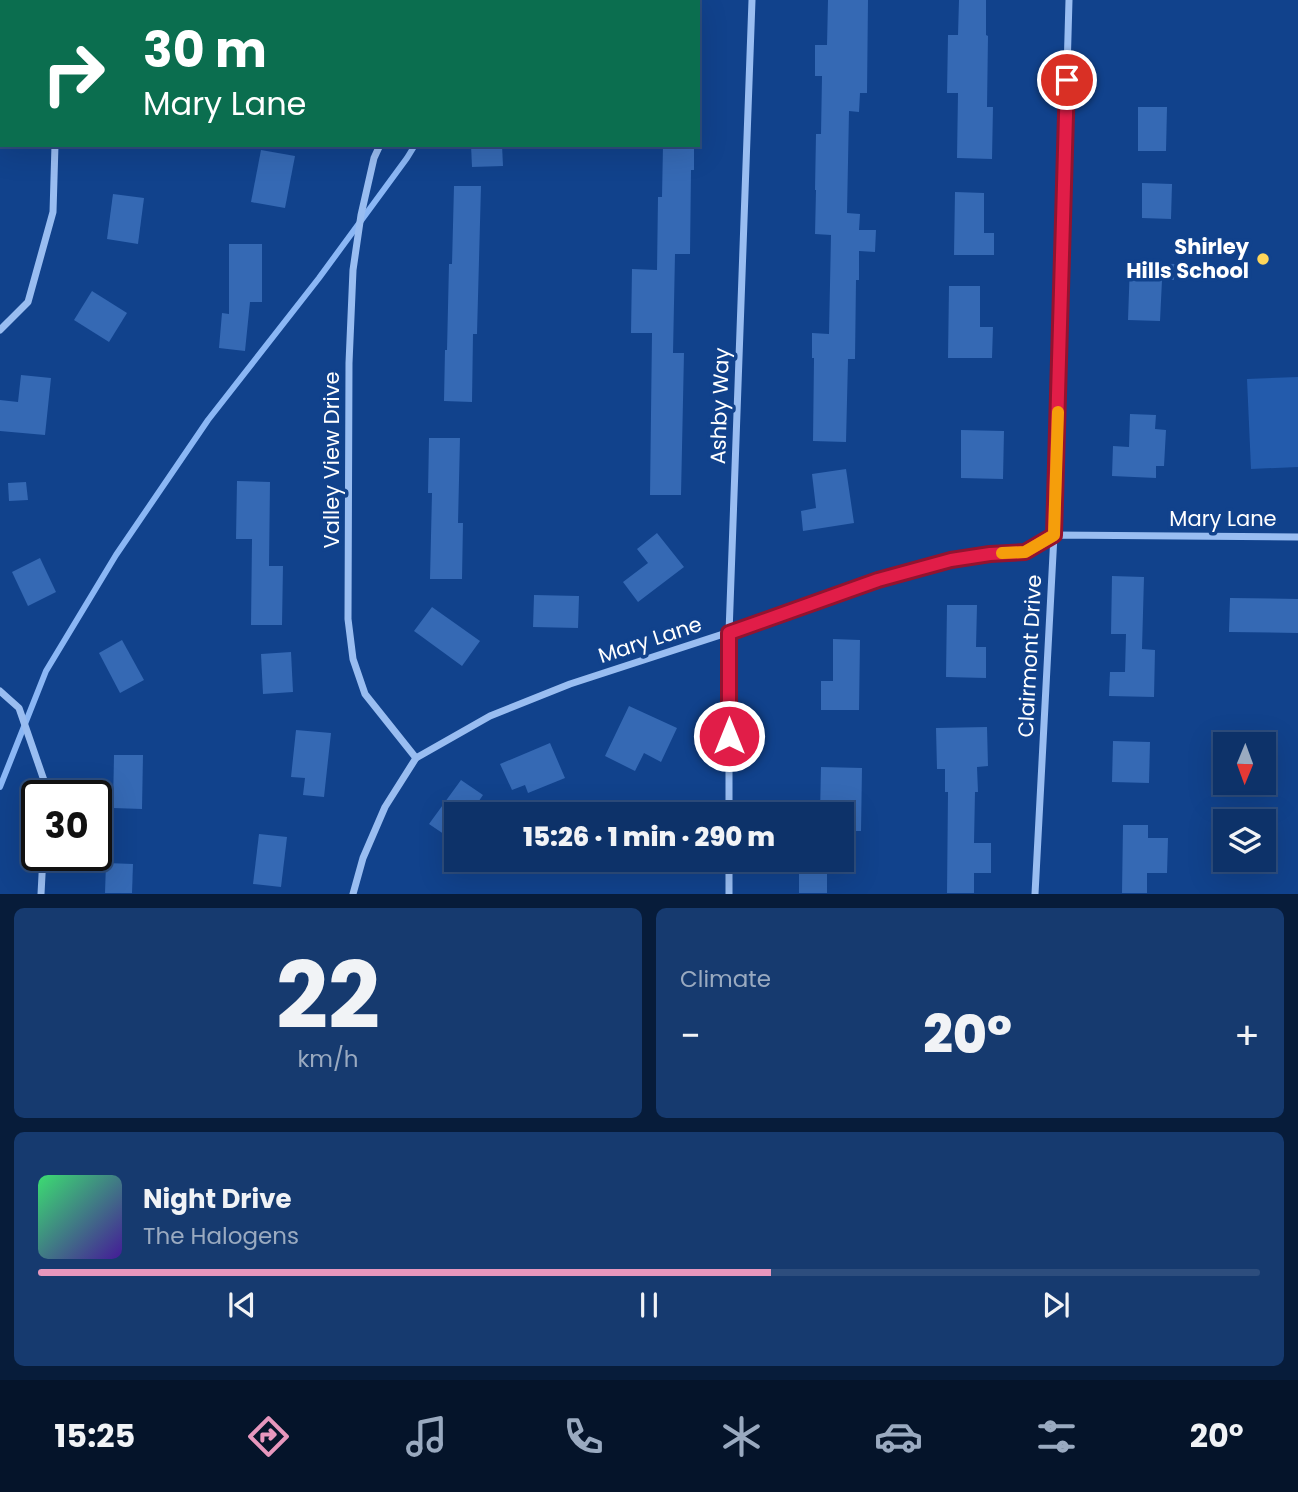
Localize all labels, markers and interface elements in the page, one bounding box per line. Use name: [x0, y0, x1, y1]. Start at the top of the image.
text: 30 m: [143, 16, 267, 84]
icon: right: [28, 28, 119, 119]
pin: [1037, 50, 1097, 110]
icon: arrive: [1048, 61, 1086, 99]
text: Mary Lane: [143, 81, 306, 126]
place label: Shirley Hills School: [1126, 232, 1250, 285]
marker: Shirley Hills School: [1255, 251, 1271, 267]
street label: Ashby Way: [703, 347, 736, 465]
street label: Valley View Drive: [317, 371, 346, 549]
street label: Mary Lane: [1169, 504, 1277, 533]
street label: Clairmont Drive: [1011, 574, 1048, 738]
street label: Mary Lane: [594, 609, 705, 670]
position arrow: [692, 699, 766, 773]
north arrow: [1213, 732, 1276, 794]
map controls: [1213, 732, 1276, 872]
speed limit sign: 30: [21, 780, 112, 871]
button: layers: [1213, 809, 1276, 872]
text: 15:26 · 1 min · 290 m: [523, 819, 775, 855]
text: 22: [276, 932, 380, 1060]
text: Climate: [680, 963, 771, 995]
text: 20°: [923, 998, 1012, 1071]
text: −: [680, 1009, 701, 1062]
text: +: [1234, 1009, 1260, 1062]
text: km/h: [297, 1043, 359, 1075]
text: Night Drive: [143, 1181, 291, 1217]
text: The Halogens: [143, 1220, 299, 1252]
icon: previous: [223, 1286, 261, 1324]
icon: pause: [630, 1286, 668, 1324]
icon: next: [1037, 1286, 1075, 1324]
icon: directions: [244, 1412, 293, 1461]
icon: music: [402, 1412, 451, 1461]
icon: phone: [559, 1412, 608, 1461]
icon: climate: [717, 1412, 766, 1461]
icon: car: [874, 1412, 923, 1461]
icon: filters: [1032, 1412, 1081, 1461]
text: 15:25: [54, 1413, 135, 1458]
text: 20°: [1190, 1413, 1244, 1458]

